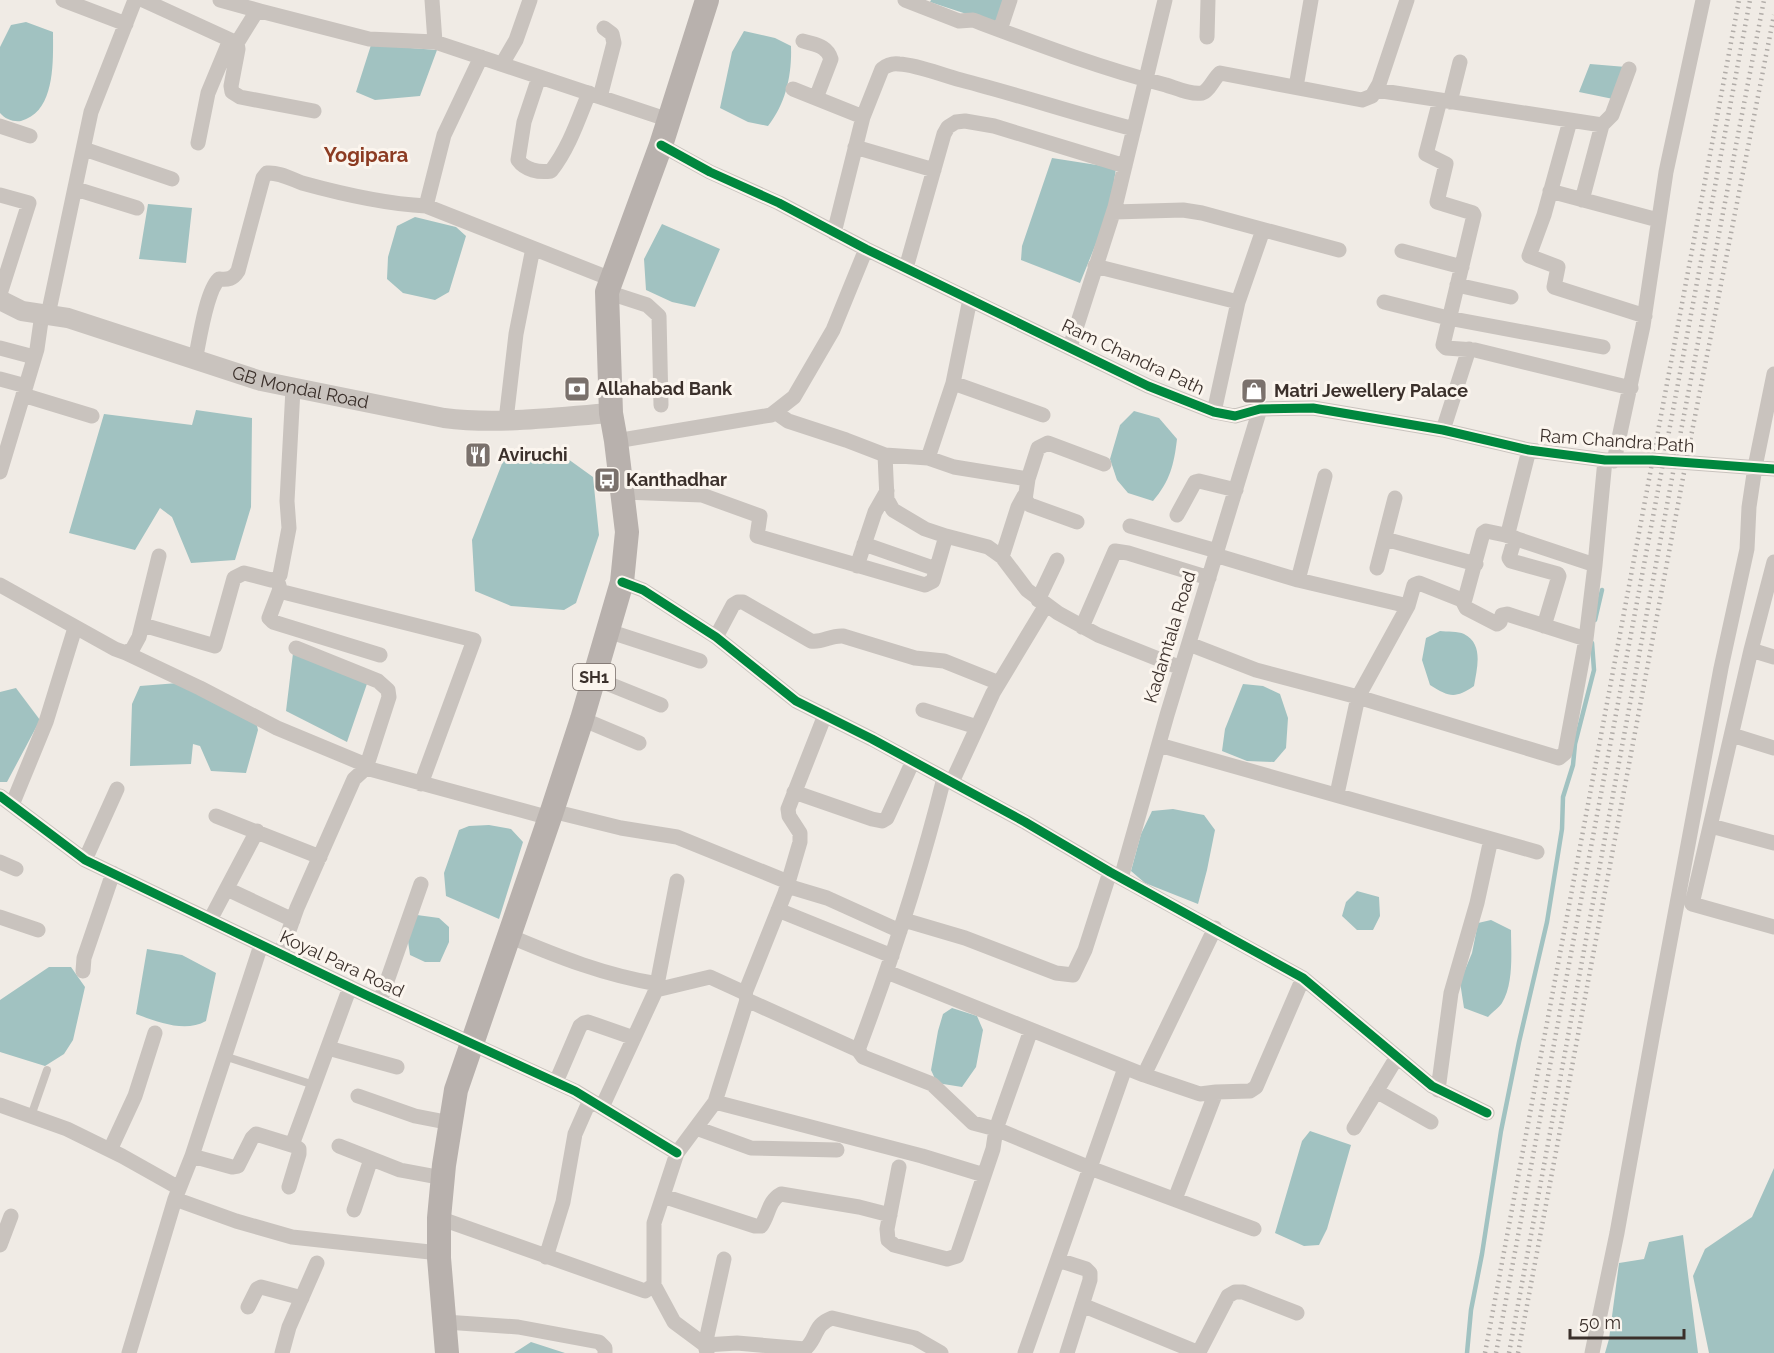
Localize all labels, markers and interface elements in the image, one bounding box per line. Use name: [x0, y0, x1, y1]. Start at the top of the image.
district label: Yogipara: [324, 143, 408, 167]
street label: Ram Chandra Path: [1059, 314, 1208, 399]
street label: GB Mondal Road: [229, 361, 371, 413]
bank icon: Allahabad Bank: [562, 374, 592, 404]
shop icon: Matri Jewellery Palace: [1239, 376, 1269, 406]
place label: Allahabad Bank: [596, 378, 733, 399]
place label: Matri Jewellery Palace: [1274, 380, 1468, 401]
street label: Ram Chandra Path: [1539, 425, 1695, 456]
restaurant icon: Aviruchi: [463, 440, 493, 470]
place label: Aviruchi: [498, 444, 568, 465]
bus stop icon: Kanthadhar: [592, 465, 622, 495]
place label: Kanthadhar: [626, 469, 727, 490]
street label: Kadamtala Road: [1139, 568, 1200, 706]
road number: SH1: [573, 664, 615, 690]
street label: Koyal Para Road: [277, 926, 408, 1001]
scale bar: [1570, 1302, 1684, 1340]
text: 50 m: [1579, 1312, 1621, 1333]

